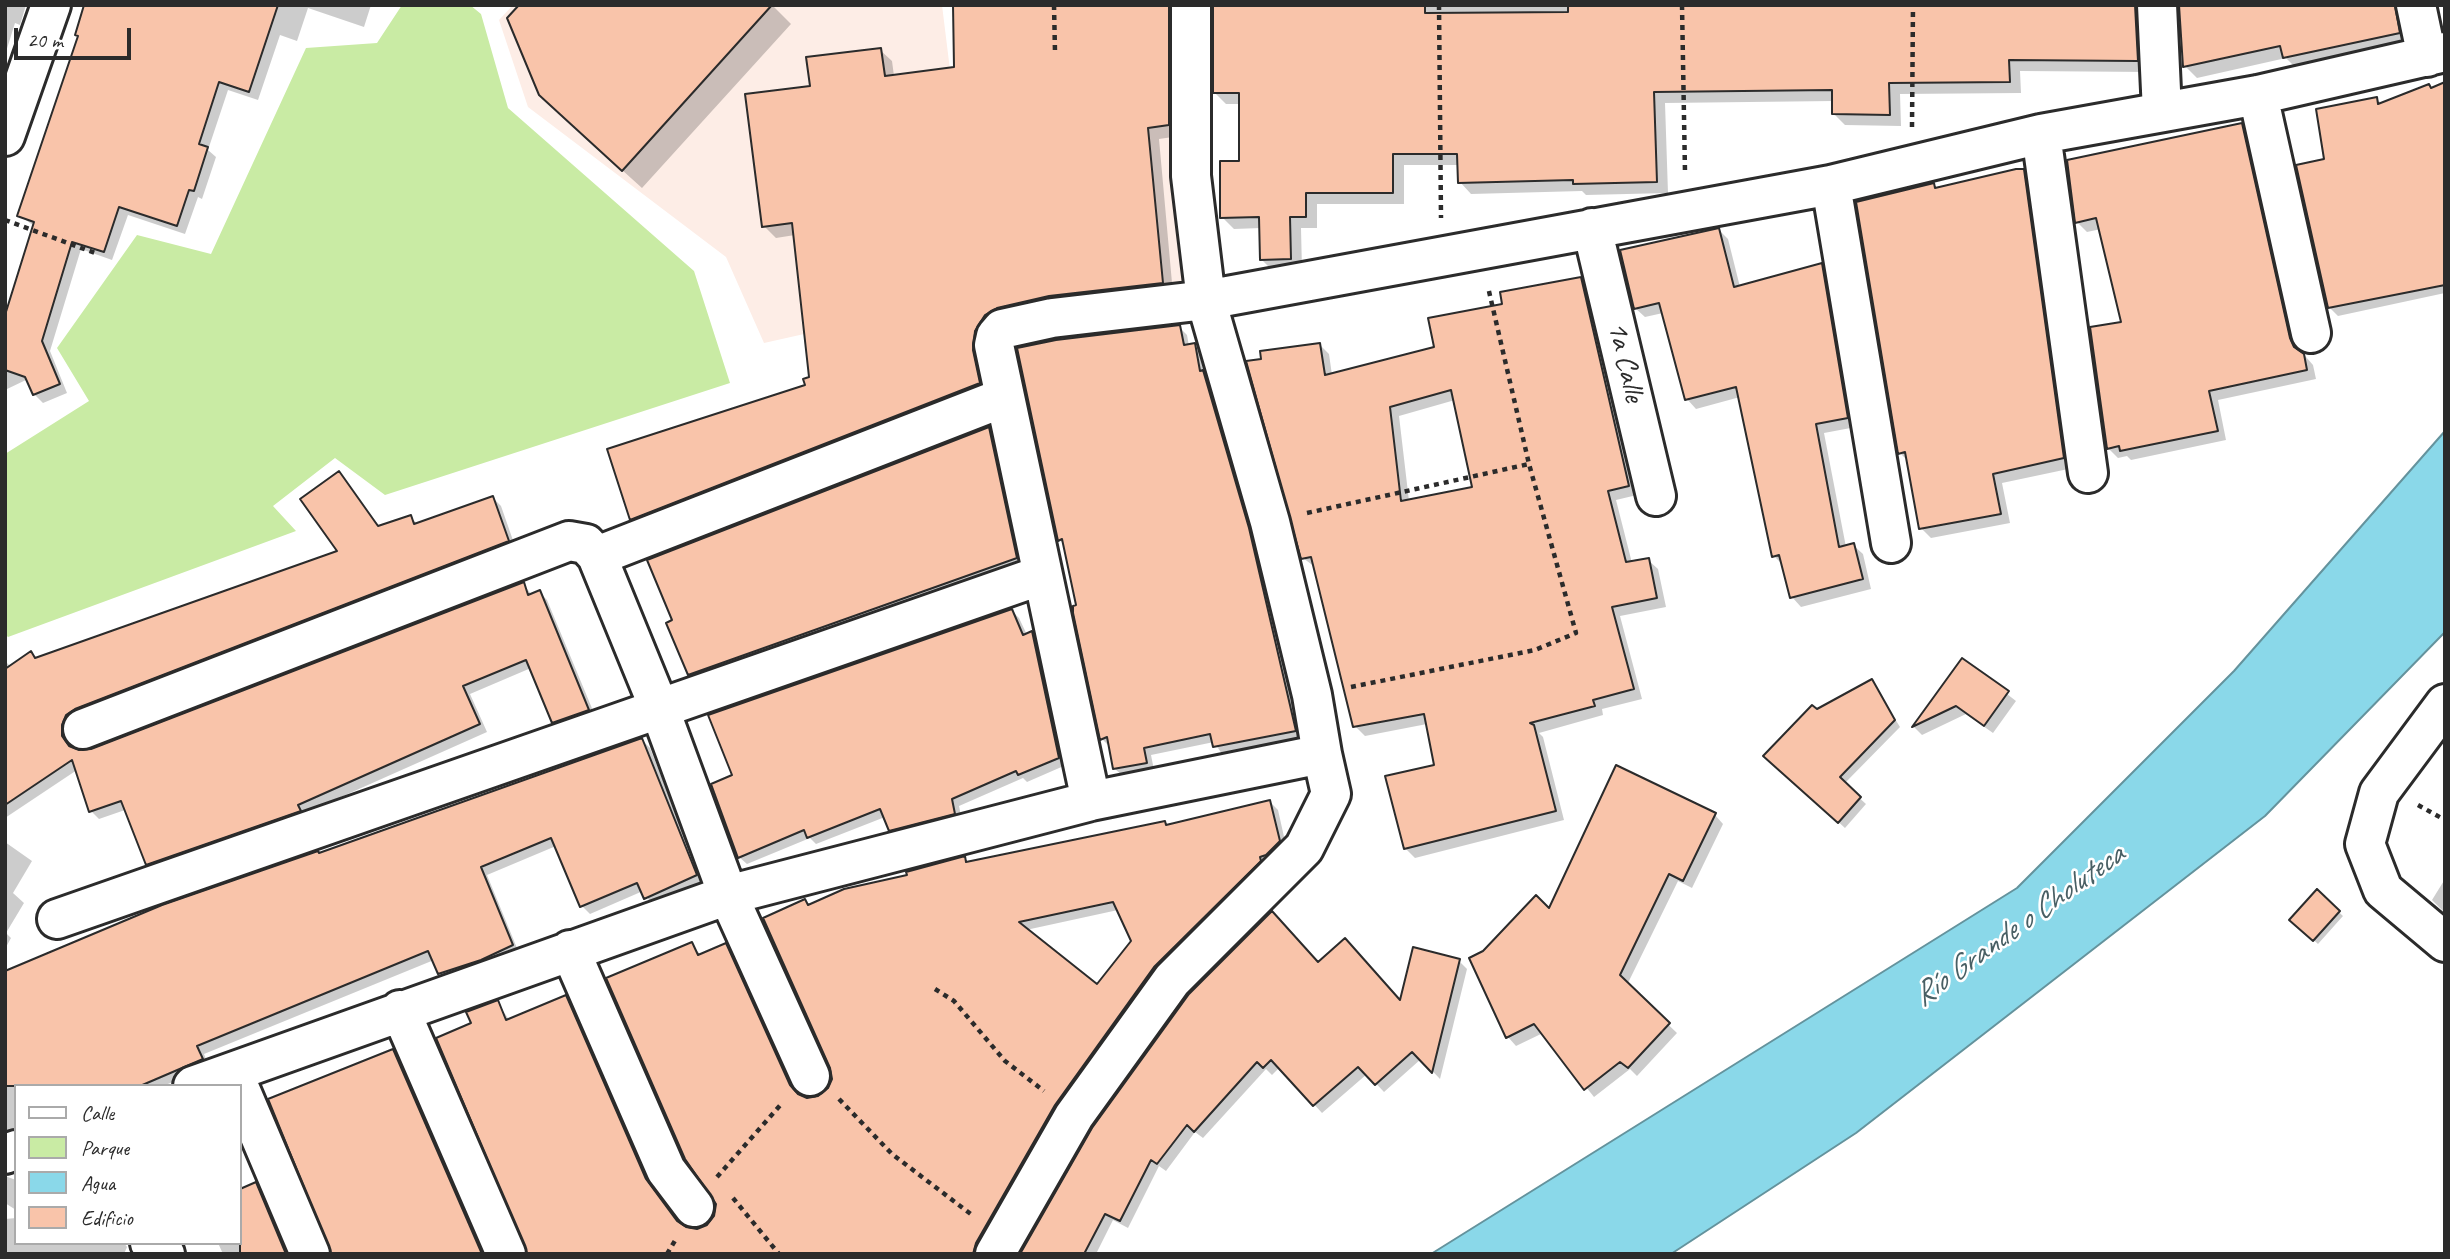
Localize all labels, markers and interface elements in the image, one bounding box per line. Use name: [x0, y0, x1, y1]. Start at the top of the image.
scale bar: [18, 14, 135, 58]
text: 20 m: [27, 27, 63, 53]
street label: 1a Calle: [1598, 318, 1652, 406]
water label: Río Grande o Choluteca: [1906, 836, 2132, 1016]
legend: [14, 1084, 242, 1245]
text: Calle: [81, 1100, 114, 1126]
text: Parque: [81, 1135, 129, 1161]
text: Agua: [81, 1170, 115, 1196]
text: Edificio: [81, 1205, 133, 1231]

